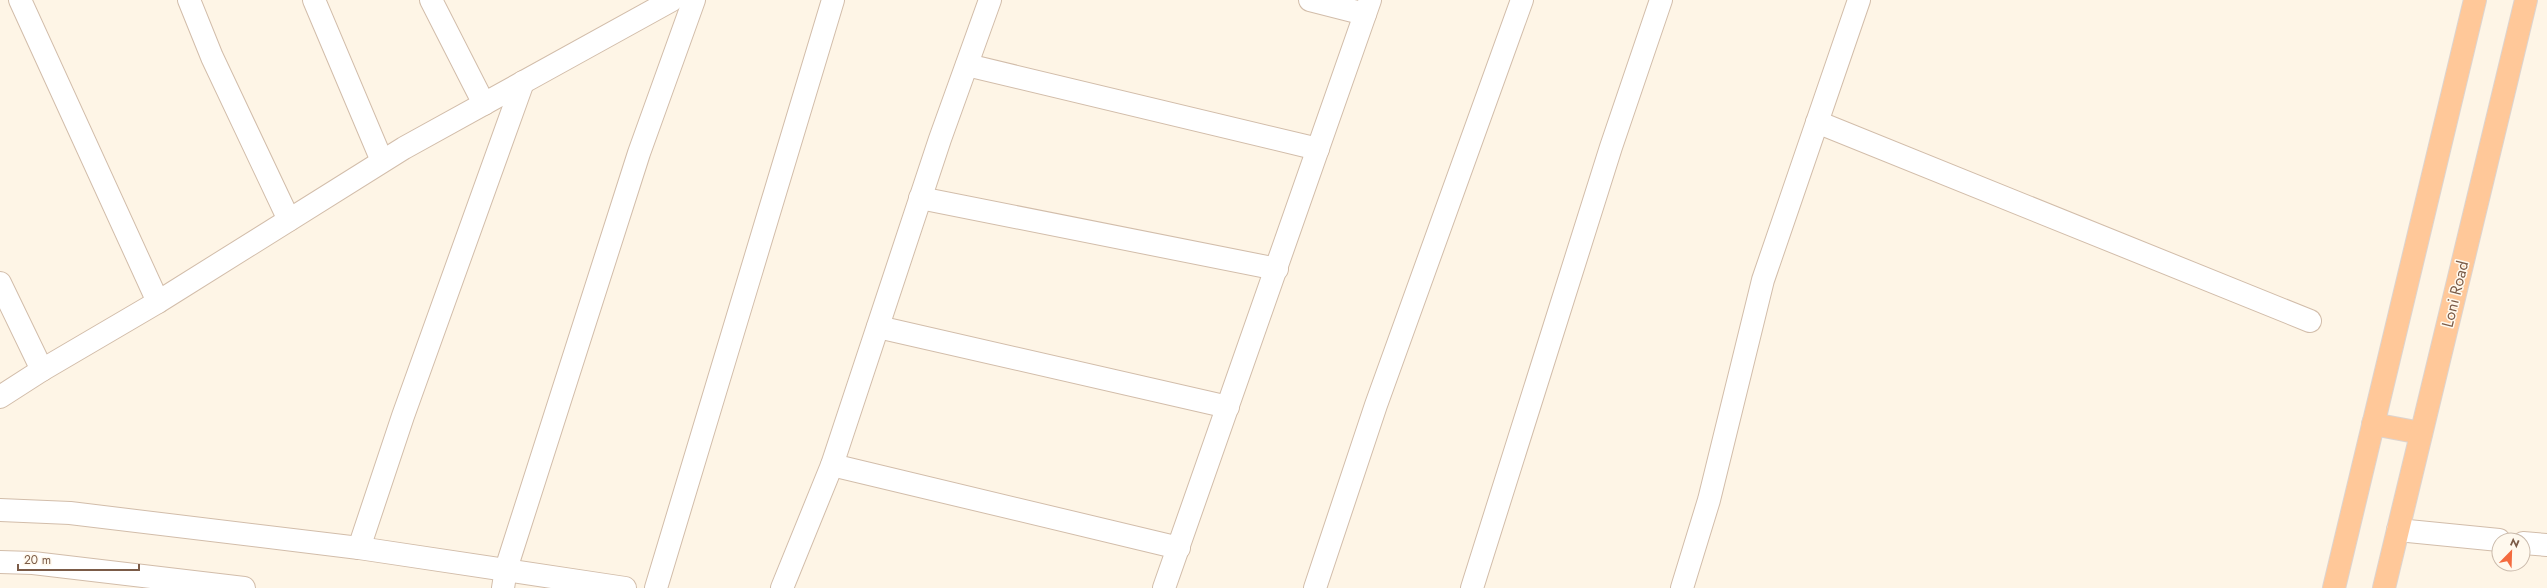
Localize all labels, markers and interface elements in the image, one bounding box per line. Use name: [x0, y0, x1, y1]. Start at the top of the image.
street label: Loni Road: [2436, 258, 2474, 330]
north arrow: [2491, 532, 2531, 572]
text: N: [2508, 534, 2522, 552]
scale bar: [18, 546, 139, 572]
text: 20 m: [24, 551, 51, 569]

